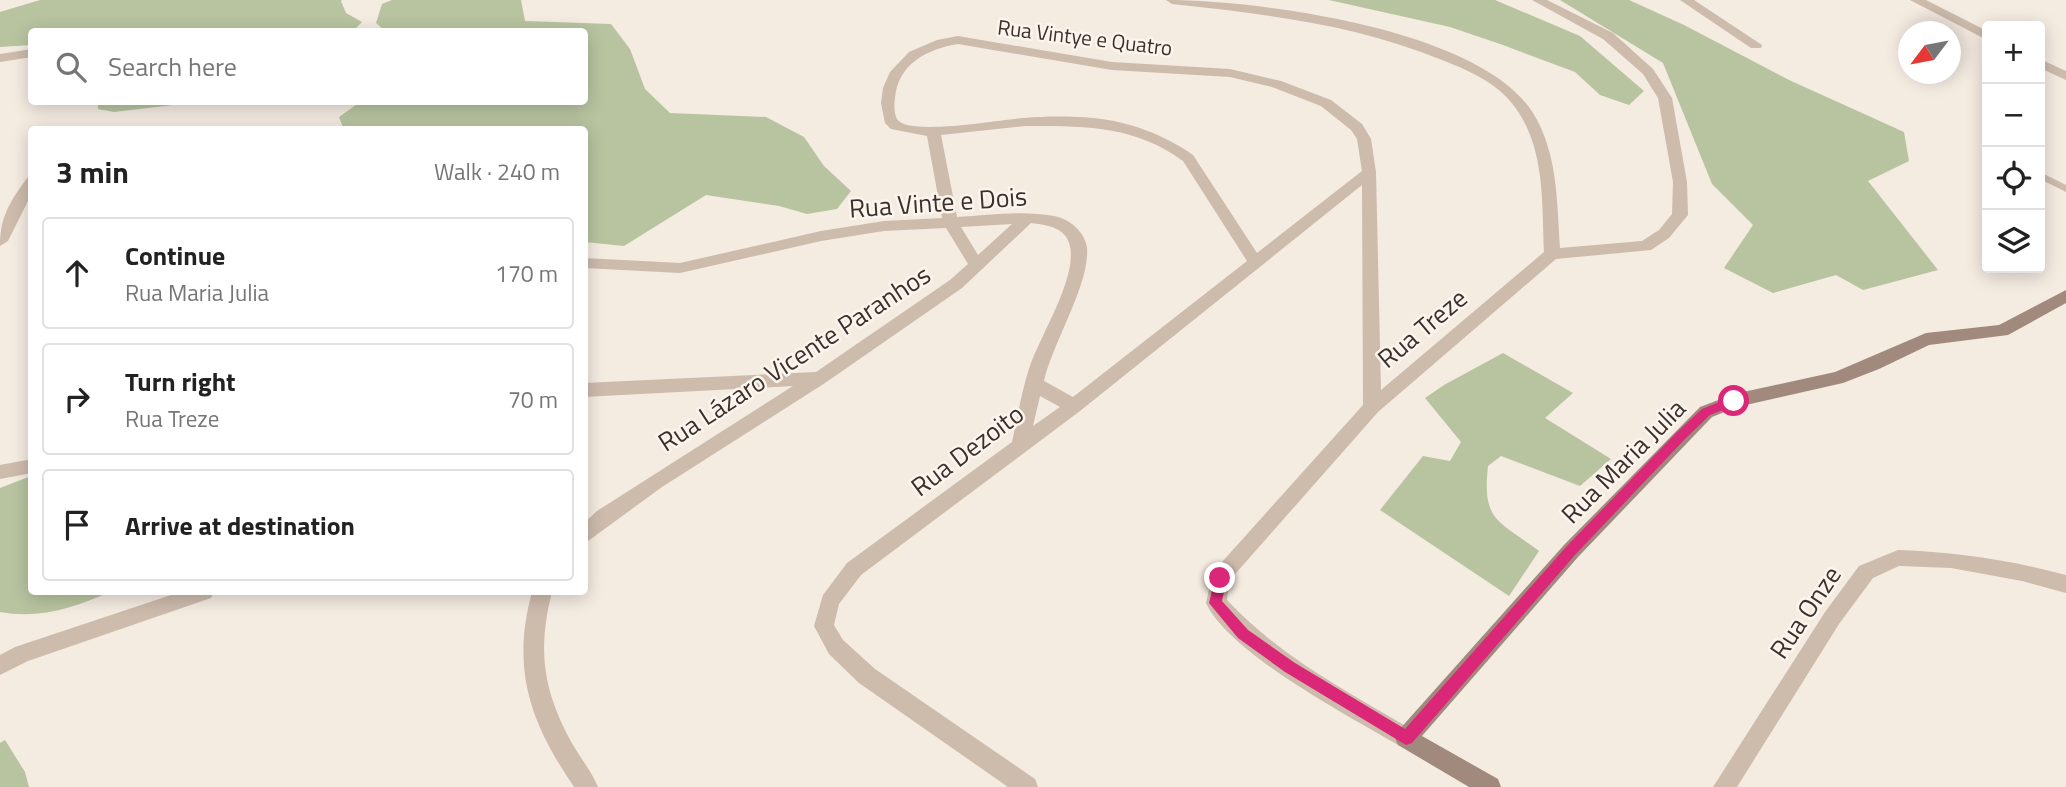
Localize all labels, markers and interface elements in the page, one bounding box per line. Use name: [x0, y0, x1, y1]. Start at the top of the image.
street label: Rua Vintye e Quatro: [996, 10, 1174, 64]
north arrow: [1898, 21, 1961, 84]
map controls: [1982, 21, 2045, 273]
button: +: [1982, 21, 2045, 84]
search box: [28, 28, 588, 105]
text: Search here: [108, 47, 237, 86]
icon: search: [52, 48, 90, 86]
button: −: [1982, 84, 2045, 147]
button: locate: [1982, 147, 2045, 210]
text: 3 min: [56, 149, 129, 195]
text: Walk · 240 m: [434, 154, 560, 189]
street label: Rua Vinte e Dois: [848, 176, 1028, 228]
button: layers: [1982, 210, 2045, 273]
text: Continue: [125, 236, 225, 275]
icon: ahead: [58, 254, 96, 292]
street label: Rua Lázaro Vicente Paranhos: [650, 255, 938, 461]
text: 170 m: [495, 256, 558, 291]
text: Rua Maria Julia: [125, 275, 269, 310]
street label: Rua Treze: [1369, 279, 1475, 377]
text: Turn right: [125, 362, 236, 401]
icon: right: [58, 380, 96, 418]
text: 70 m: [508, 382, 558, 417]
route start: [1718, 385, 1749, 416]
street label: Rua Maria Julia: [1552, 390, 1694, 532]
street label: Rua Dezoito: [902, 395, 1032, 505]
text: Rua Treze: [125, 401, 219, 436]
icon: arrive: [58, 506, 96, 544]
text: Arrive at destination: [125, 506, 355, 545]
street label: Rua Onze: [1760, 558, 1850, 666]
route end: [1204, 562, 1235, 593]

